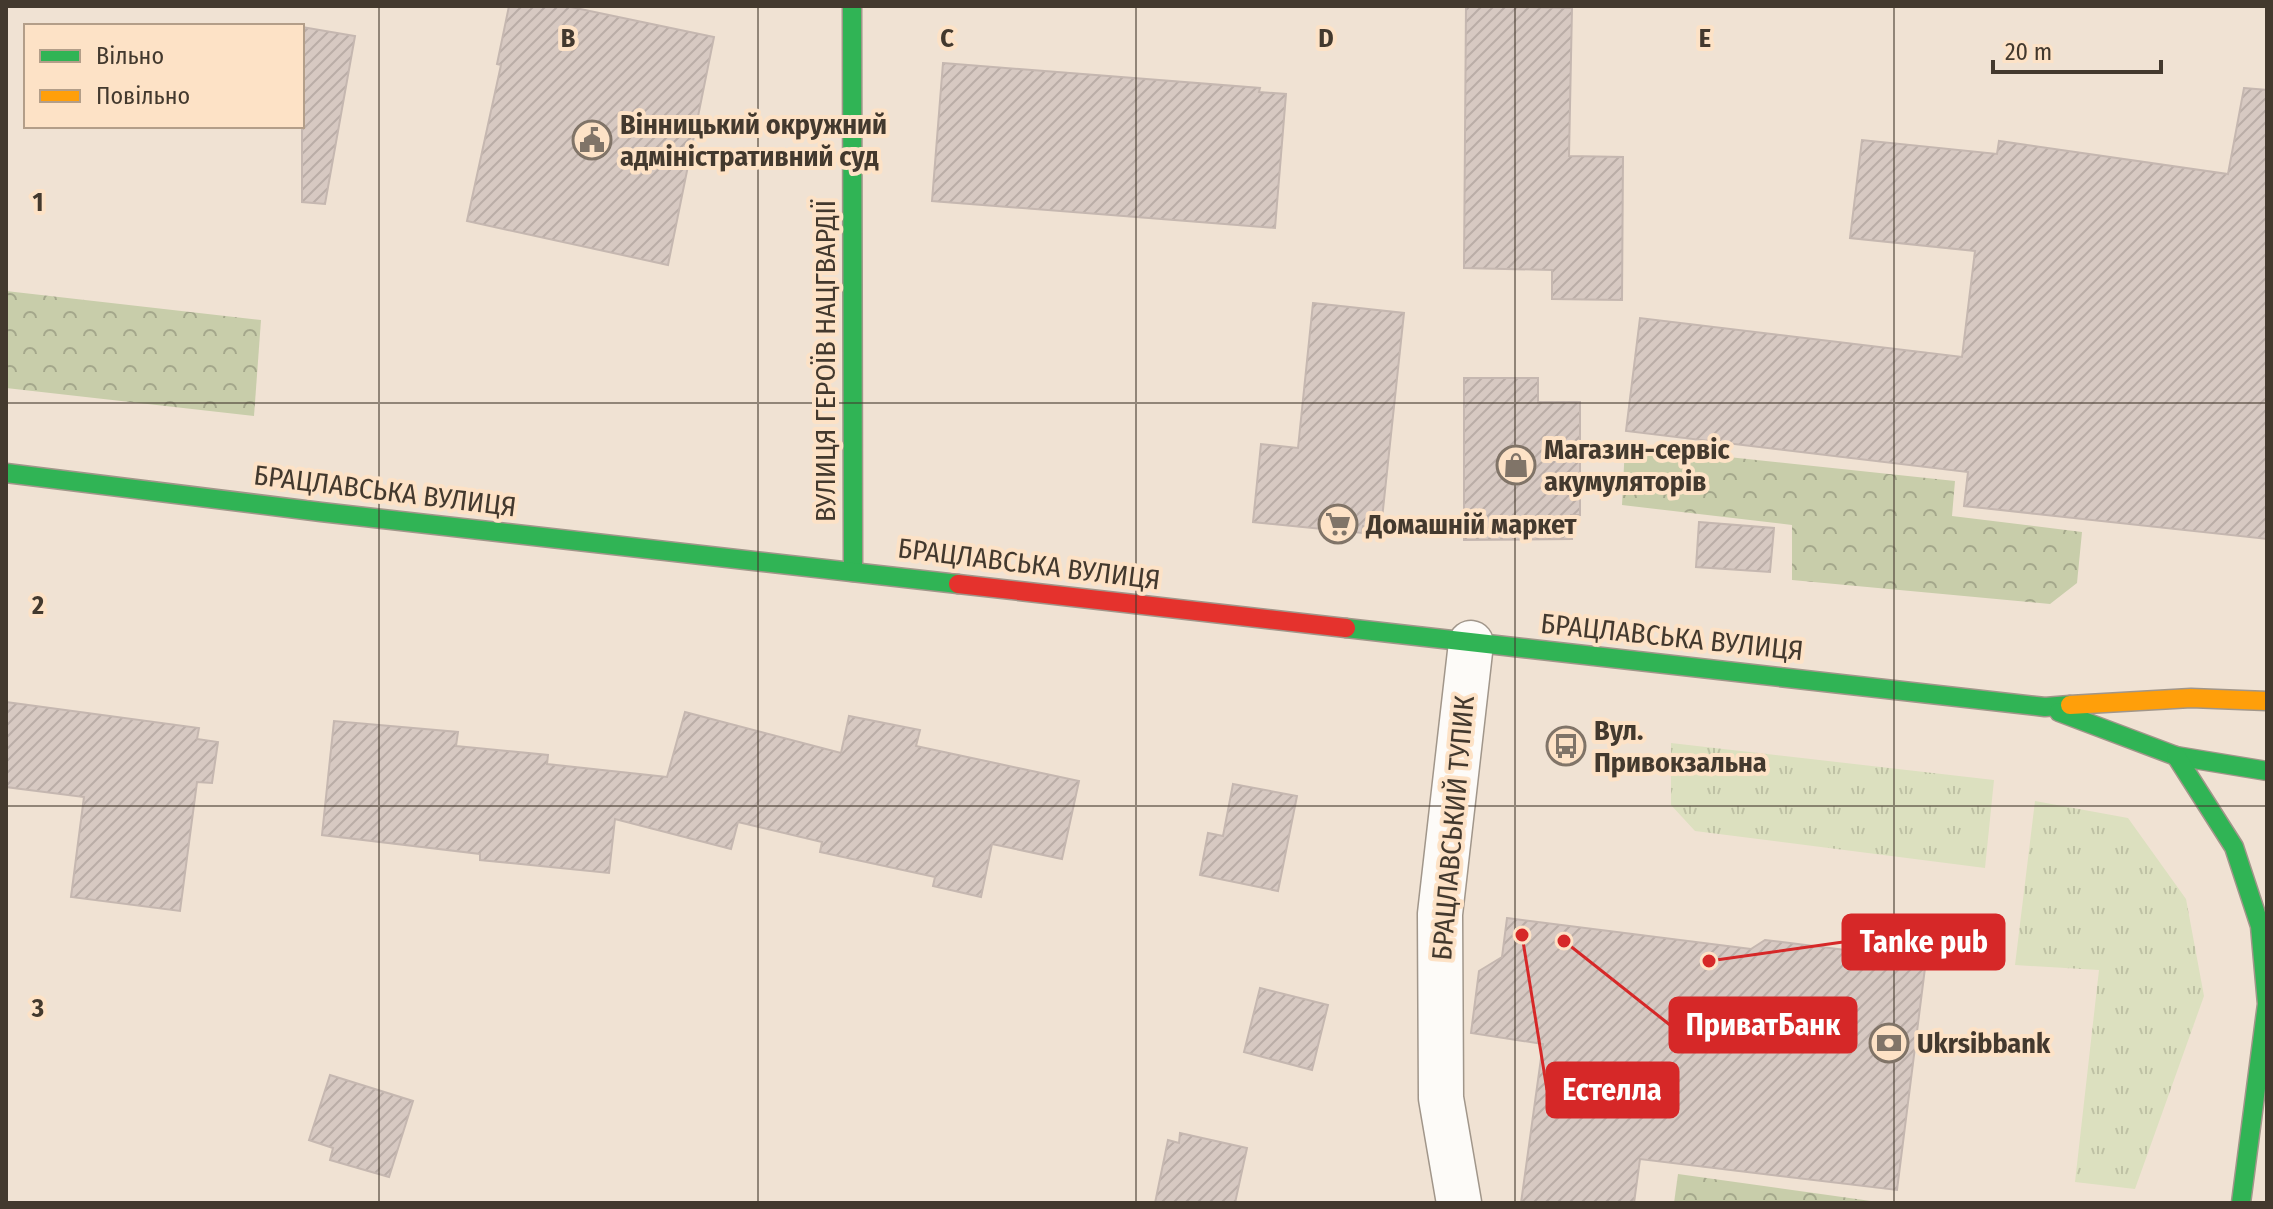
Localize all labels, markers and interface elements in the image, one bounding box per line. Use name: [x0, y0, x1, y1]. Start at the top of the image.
text: B: [561, 23, 576, 54]
text: C: [940, 23, 954, 54]
text: D: [1318, 23, 1334, 54]
text: E: [1699, 23, 1711, 54]
legend: [24, 24, 304, 128]
scale bar: [1993, 24, 2161, 74]
text: 20 m: [2005, 38, 2052, 66]
text: Вільно: [96, 42, 164, 70]
text: Повільно: [96, 82, 190, 110]
place label: Вінницький окружний адміністративний суд: [620, 108, 887, 173]
public building icon: Вінницький окружний адміністративний суд: [571, 119, 613, 161]
text: 1: [33, 187, 44, 218]
street label: ВУЛИЦЯ ГЕРОЇВ НАЦГВАРДІЇ: [809, 199, 842, 522]
place label: Магазин-сервіс акумуляторів: [1544, 433, 1730, 498]
shop icon: Магазин-сервіс акумуляторів: [1495, 444, 1537, 486]
street label: БРАЦЛАВСЬКА ВУЛИЦЯ: [252, 459, 518, 523]
supermarket icon: Домашній маркет: [1317, 503, 1359, 545]
place label: Домашній маркет: [1365, 508, 1578, 541]
street label: БРАЦЛАВСЬКА ВУЛИЦЯ: [896, 532, 1162, 596]
text: 2: [31, 590, 44, 621]
street label: БРАЦЛАВСЬКА ВУЛИЦЯ: [1539, 607, 1805, 667]
street label: БРАЦЛАВСЬКИЙ ТУПИК: [1425, 694, 1481, 962]
place label: Вул. Привокзальна: [1594, 714, 1767, 779]
bus stop icon: Вул. Привокзальна: [1545, 725, 1587, 767]
callout: Tanke pub: [1843, 915, 2004, 969]
text: Tanke pub: [1860, 924, 1988, 960]
text: 3: [31, 993, 44, 1024]
callout: ПриватБанк: [1670, 998, 1856, 1052]
text: ПриватБанк: [1686, 1007, 1841, 1043]
bank icon: Ukrsibbank: [1868, 1022, 1910, 1064]
place label: Ukrsibbank: [1917, 1027, 2051, 1060]
callout: Естелла: [1547, 1063, 1678, 1117]
text: Естелла: [1562, 1072, 1662, 1108]

